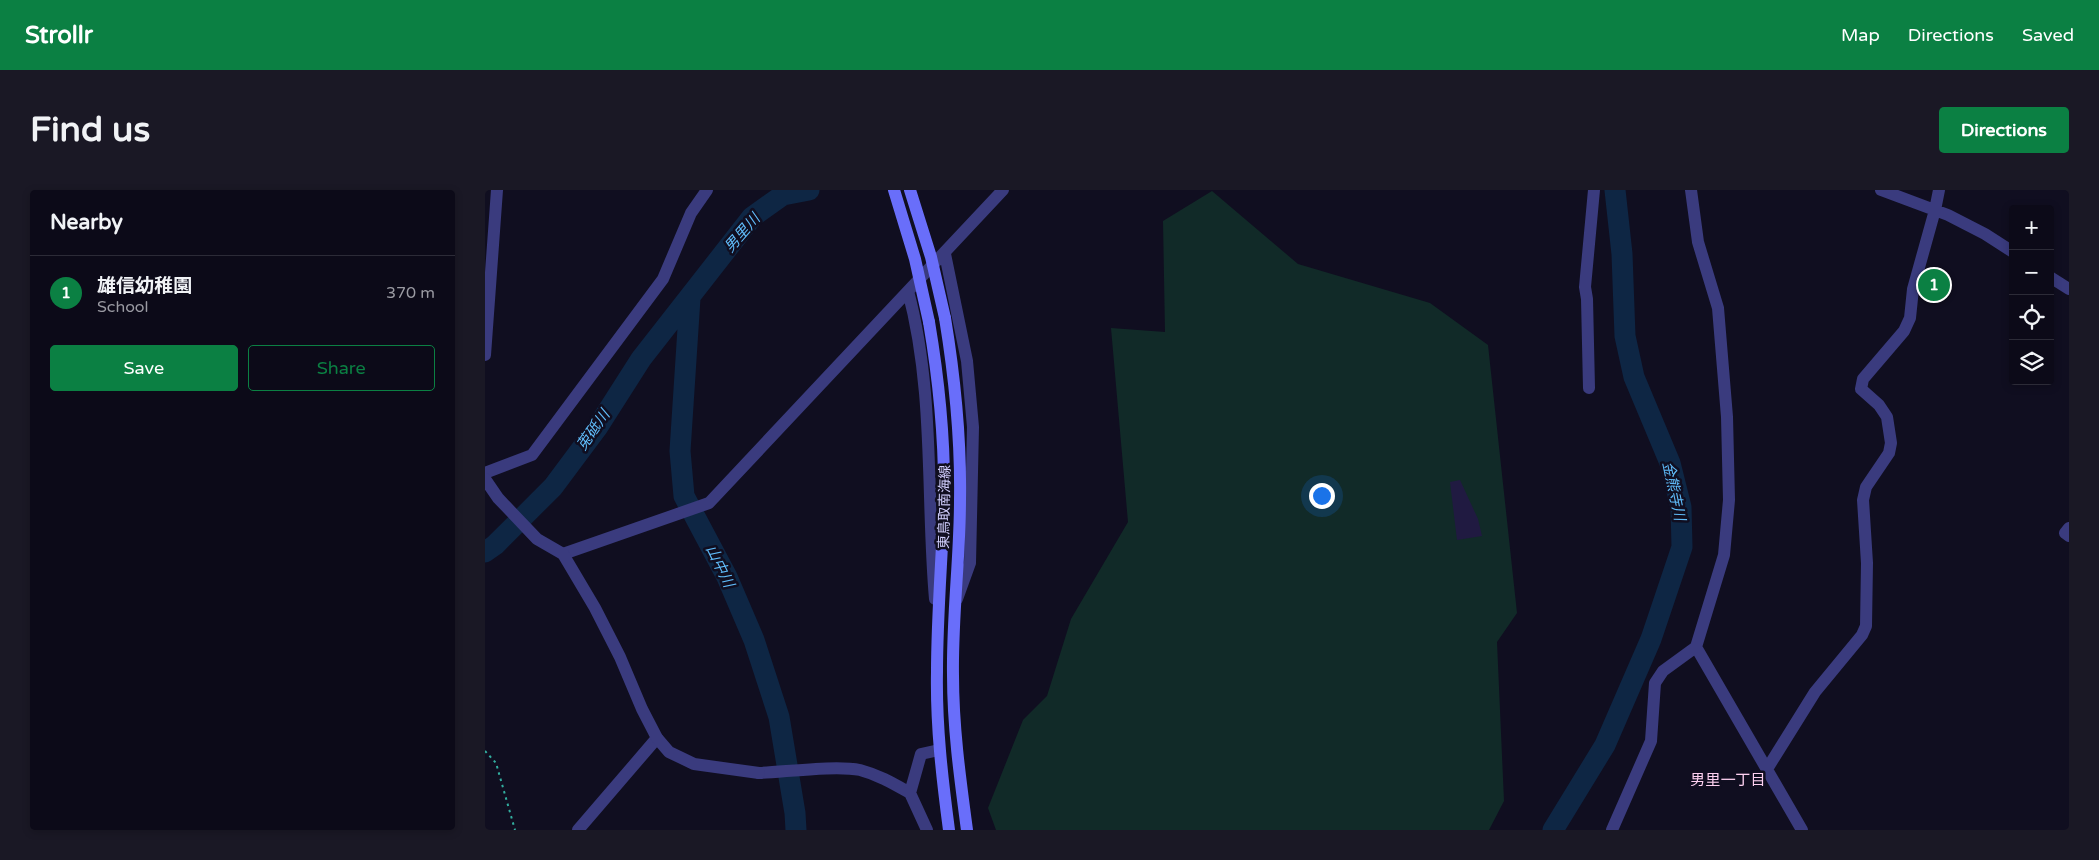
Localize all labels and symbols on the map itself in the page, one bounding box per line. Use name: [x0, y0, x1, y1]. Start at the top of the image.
water label: 男里川: [720, 209, 765, 256]
pin: 1: [1918, 266, 1950, 304]
water label: 莵砥川: [573, 405, 614, 454]
water label: 金熊寺川: [1659, 460, 1689, 524]
street label: 東鳥取南海線: [935, 465, 954, 549]
your location: [1309, 483, 1335, 509]
water label: 山中川: [702, 542, 739, 592]
district label: 男里一丁目: [1690, 771, 1766, 789]

